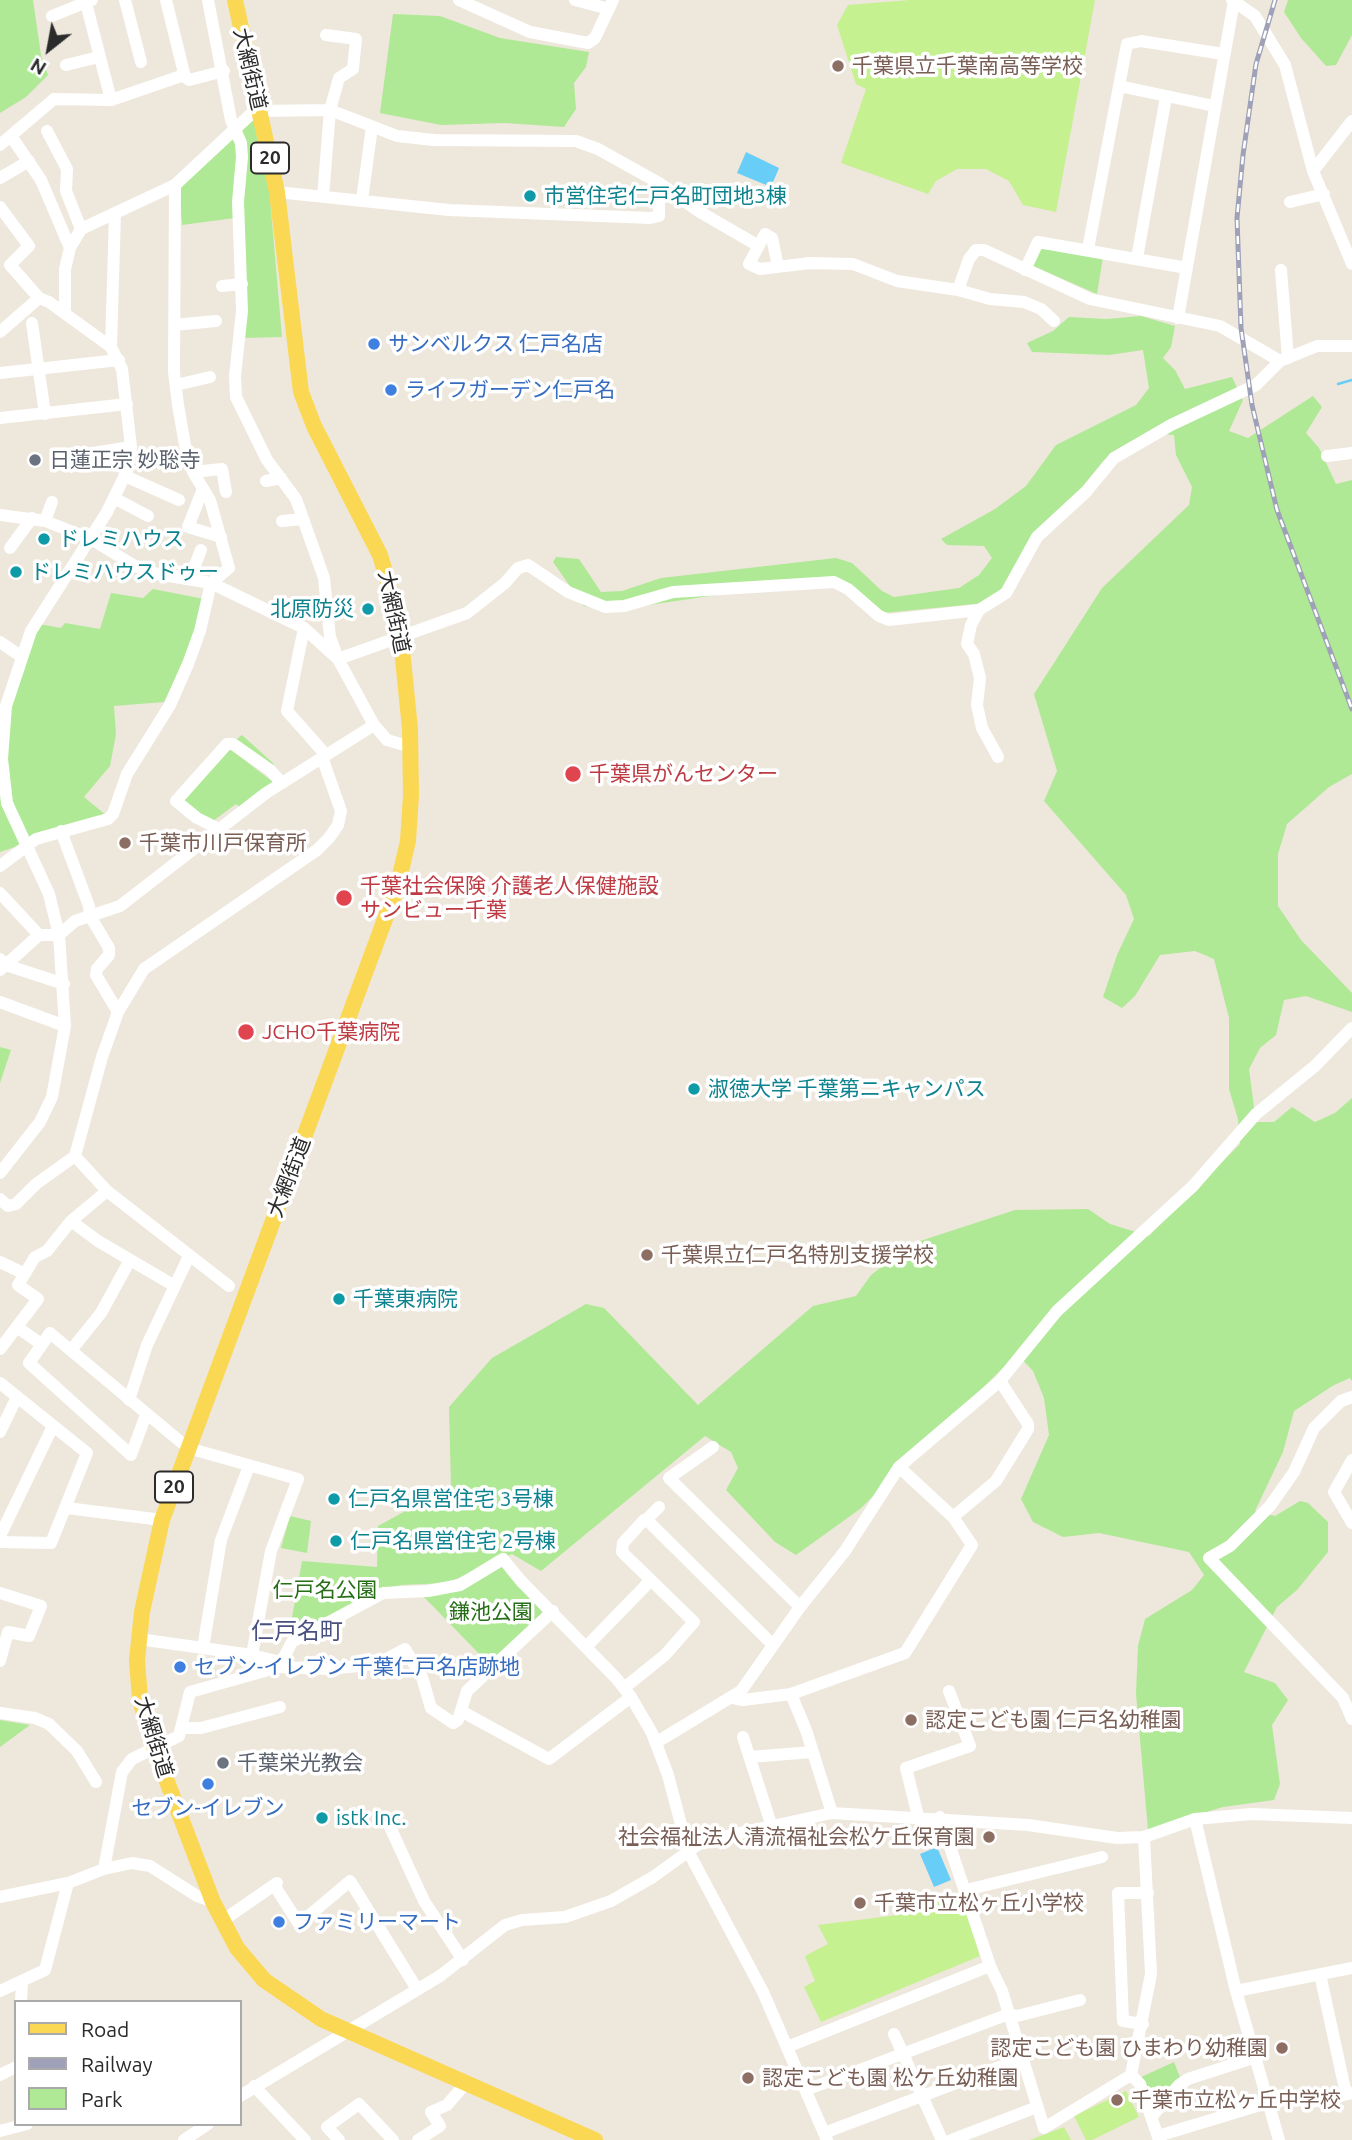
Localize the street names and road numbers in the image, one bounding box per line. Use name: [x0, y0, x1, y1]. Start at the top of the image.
street label: 大網街道: [228, 25, 272, 113]
road number: 20: [251, 142, 289, 174]
street label: 大網街道: [373, 568, 415, 656]
street label: 大網街道: [262, 1133, 316, 1221]
road number: 20: [155, 1471, 193, 1502]
street label: 大網街道: [130, 1693, 178, 1781]

